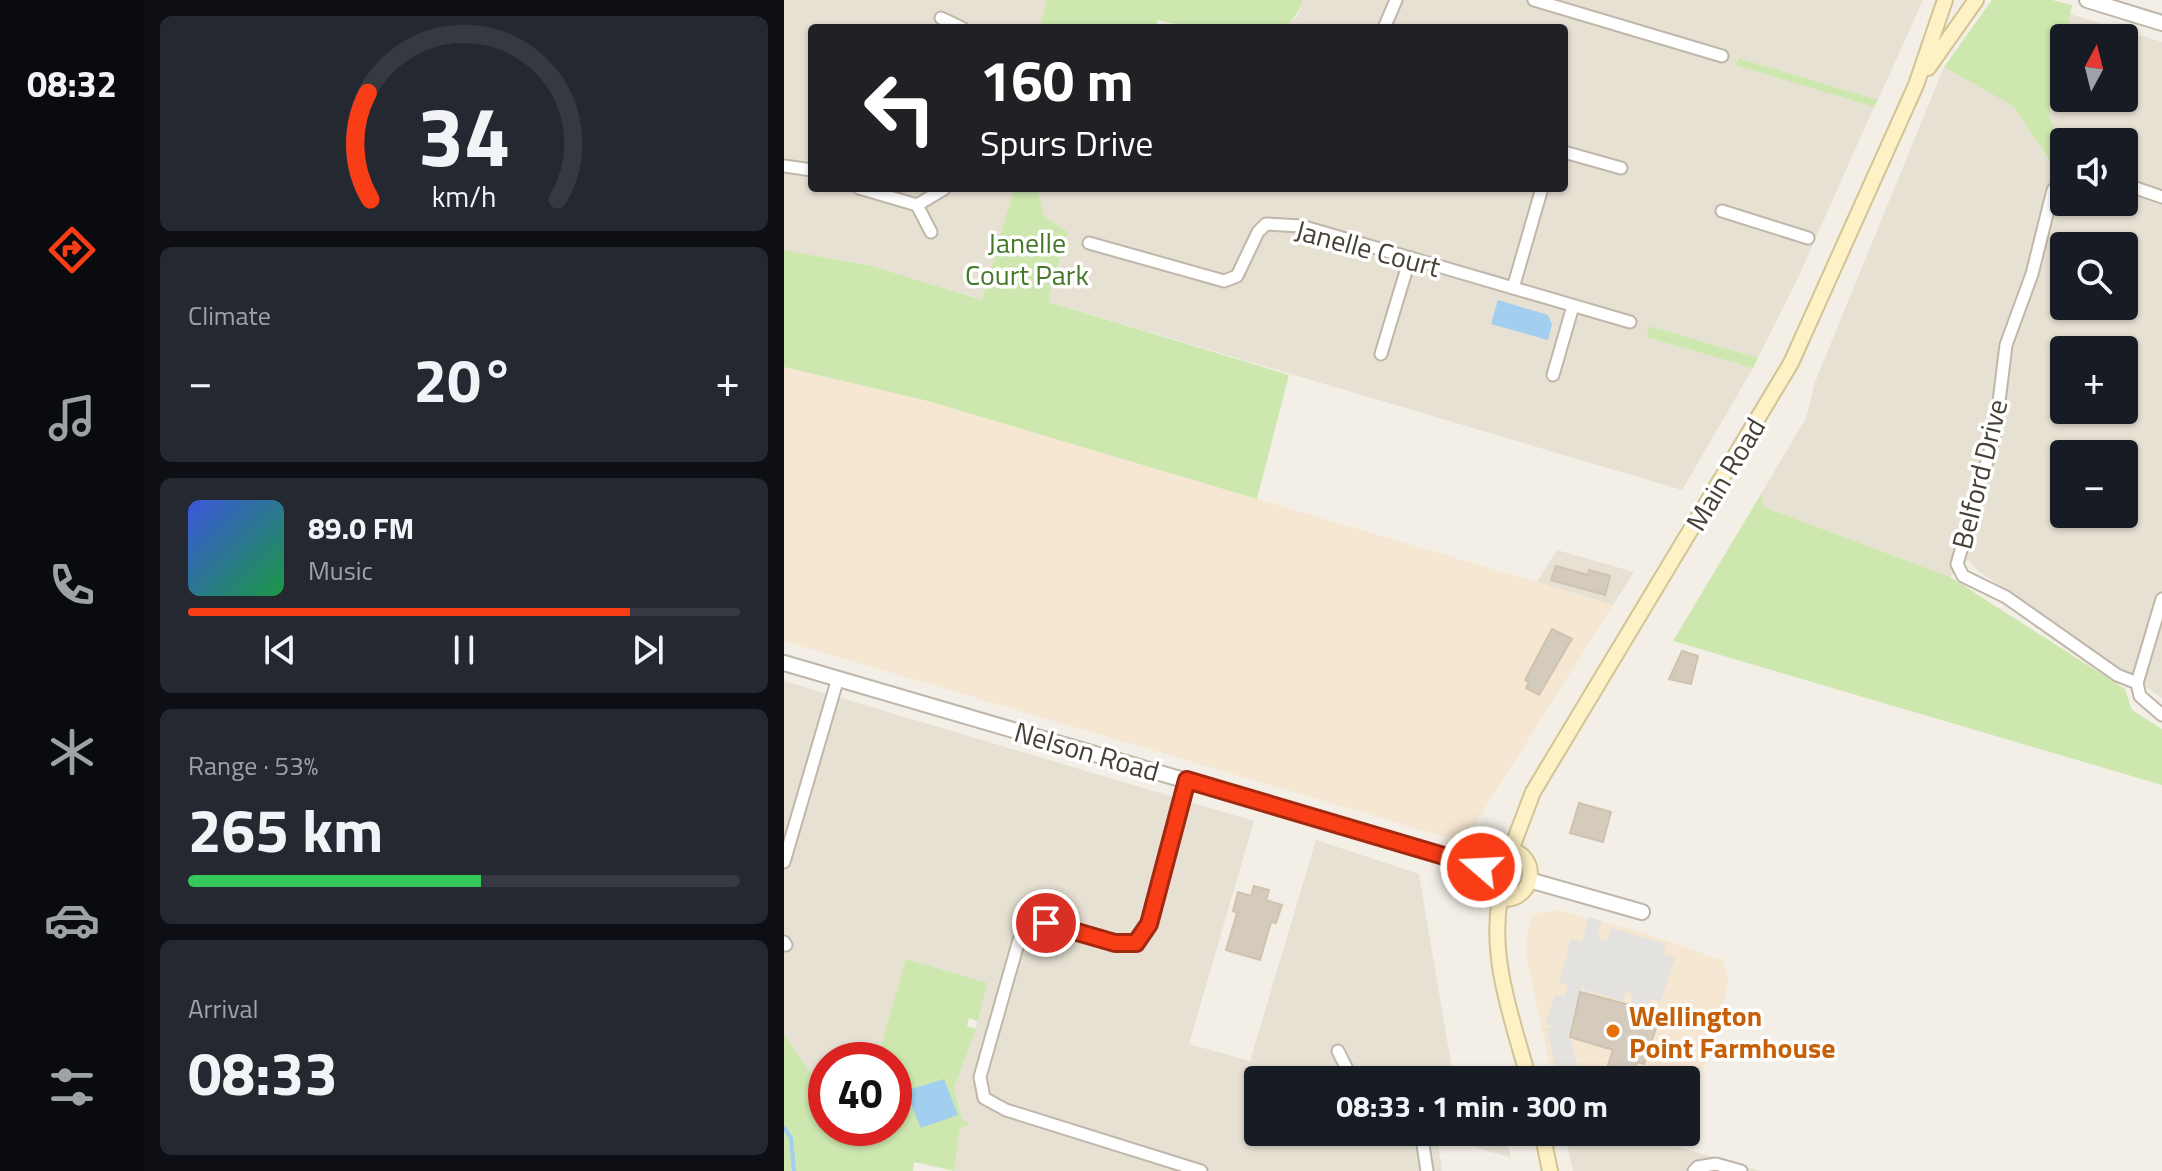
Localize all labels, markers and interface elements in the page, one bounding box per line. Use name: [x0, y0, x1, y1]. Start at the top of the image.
north arrow: [2050, 24, 2138, 112]
map controls: [2050, 24, 2138, 528]
text: 160 m: [980, 38, 1133, 123]
text: 08:32: [27, 56, 117, 111]
icon: left: [848, 56, 952, 160]
text: 34: [417, 71, 511, 197]
text: Spurs Drive: [980, 115, 1153, 170]
button: sound: [2050, 128, 2138, 216]
text: km/h: [432, 175, 496, 218]
street label: Janelle Court: [1291, 208, 1446, 288]
park label: Janelle Court Park: [965, 221, 1089, 296]
icon: directions: [44, 222, 100, 278]
button: search: [2050, 232, 2138, 320]
text: Climate: [188, 296, 271, 335]
text: 20°: [414, 334, 514, 425]
button: +: [2050, 336, 2138, 424]
text: −: [188, 347, 213, 414]
text: +: [715, 347, 740, 414]
icon: music: [44, 390, 100, 446]
street label: Belford Drive: [1940, 394, 2018, 554]
street label: Main Road: [1674, 409, 1776, 539]
button: −: [2050, 440, 2138, 528]
text: 89.0 FM: [308, 505, 414, 551]
text: Music: [308, 551, 373, 590]
icon: phone: [44, 557, 100, 613]
icon: previous: [258, 628, 302, 672]
icon: pause: [442, 628, 486, 672]
icon: next: [626, 628, 670, 672]
street label: Nelson Road: [1009, 710, 1165, 792]
icon: climate: [44, 724, 100, 780]
text: Range · 53%: [188, 746, 318, 785]
text: 265 km: [188, 784, 383, 875]
position arrow: [1439, 825, 1523, 909]
pin: [1012, 889, 1080, 957]
icon: car: [44, 892, 100, 948]
icon: arrive: [1024, 901, 1068, 945]
text: Arrival: [188, 989, 259, 1028]
place label: Wellington Point Farmhouse: [1629, 994, 1835, 1069]
marker: Wellington Point Farmhouse: [1604, 1022, 1622, 1040]
text: 08:33: [188, 1027, 338, 1118]
speed limit sign: 40: [808, 1042, 912, 1146]
icon: filters: [44, 1059, 100, 1115]
text: 08:33 · 1 min · 300 m: [1336, 1083, 1608, 1129]

